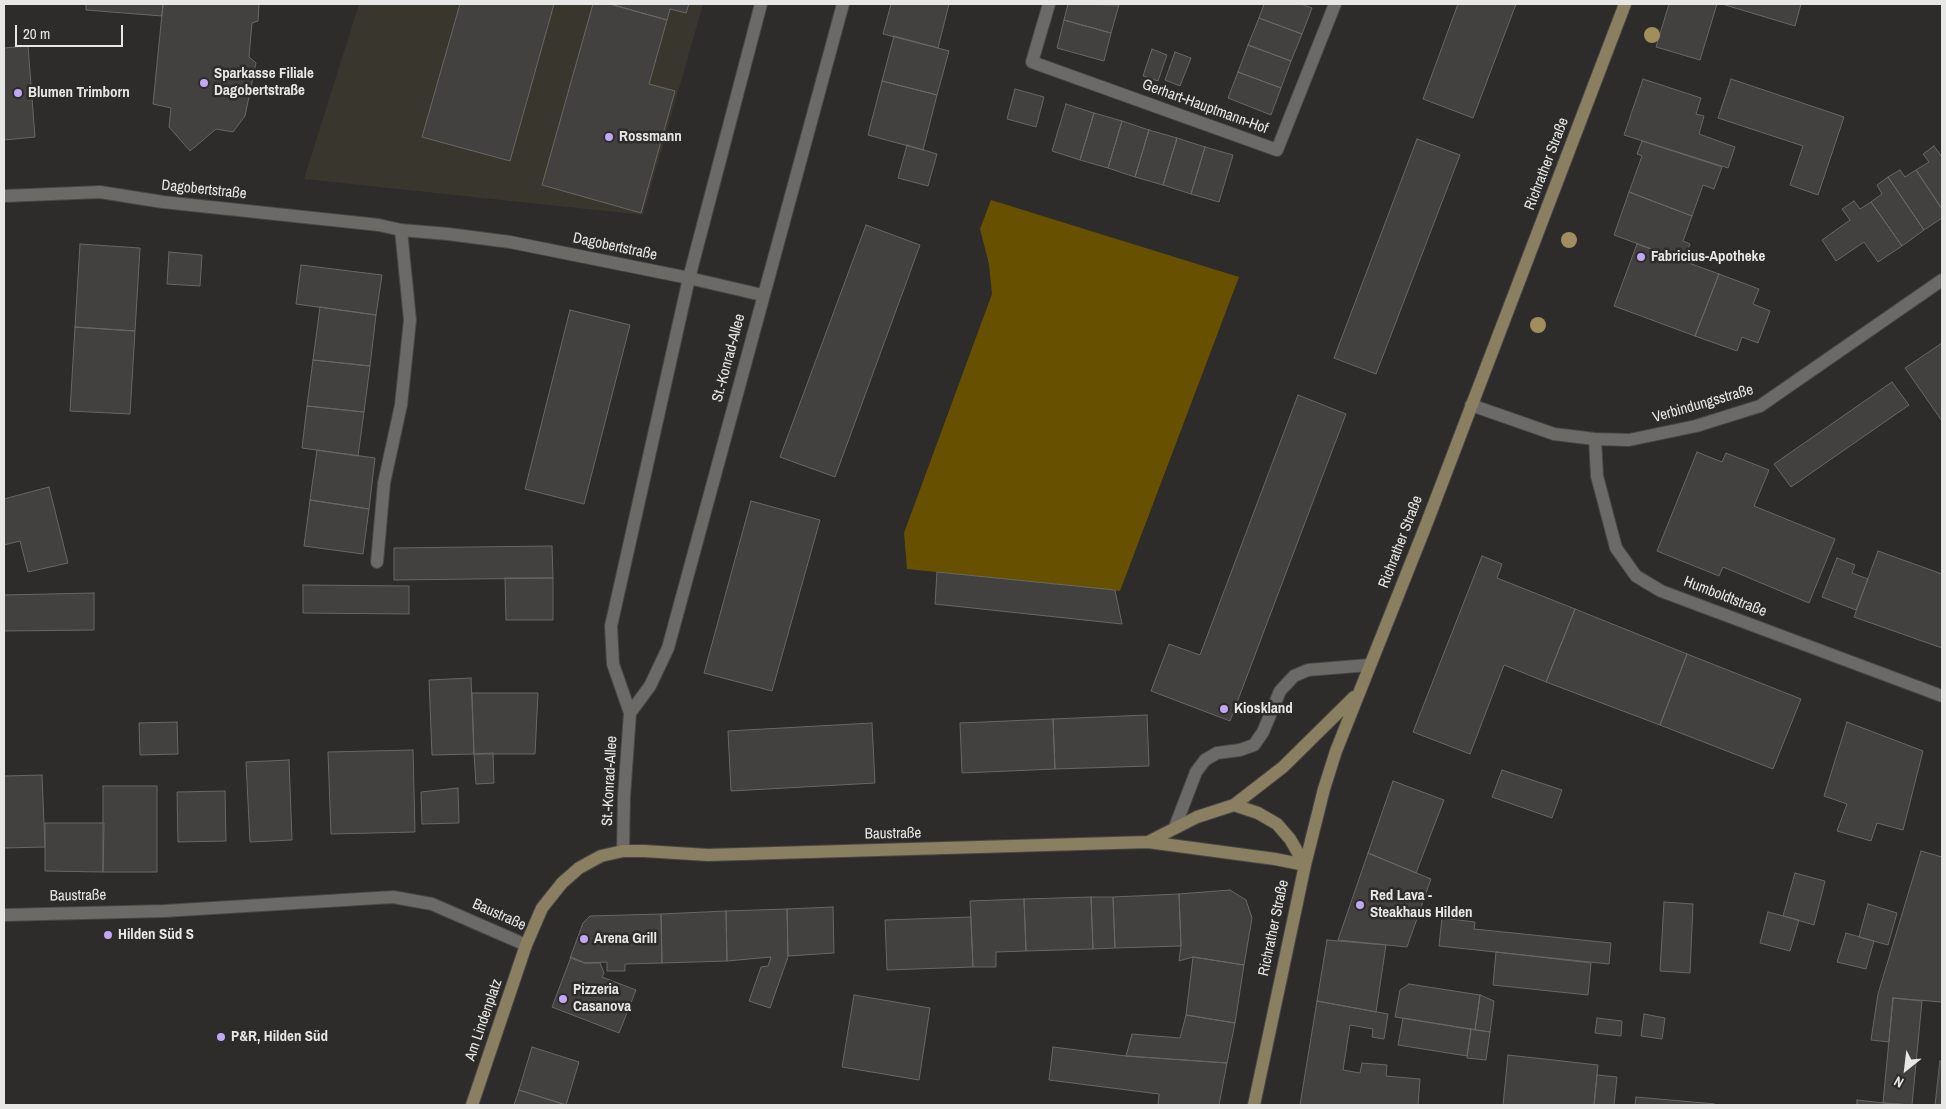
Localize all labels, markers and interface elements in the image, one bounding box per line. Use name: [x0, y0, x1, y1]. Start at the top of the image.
scale bar: [18, 15, 125, 47]
text: 20 m: [23, 23, 50, 44]
place label: Sparkasse Filiale Dagobertstraße: [214, 65, 314, 100]
street label: Gerhart-Hauptmann-Hof: [1140, 76, 1270, 138]
marker: Sparkasse Filiale Dagobertstraße: [198, 77, 210, 89]
place label: Blumen Trimborn: [28, 84, 130, 102]
marker: Blumen Trimborn: [12, 87, 24, 99]
street label: Richrather Straße: [1521, 115, 1573, 213]
place label: Rossmann: [619, 128, 682, 146]
marker: Rossmann: [603, 131, 615, 143]
street label: Dagobertstraße: [161, 177, 247, 203]
street label: Dagobertstraße: [571, 229, 659, 265]
place label: Fabricius-Apotheke: [1651, 248, 1765, 266]
marker: Fabricius-Apotheke: [1635, 251, 1647, 263]
street label: St.-Konrad-Allee: [709, 312, 749, 404]
street label: Verbindungsstraße: [1651, 381, 1755, 427]
street label: Richrather Straße: [1375, 493, 1427, 591]
street label: Humboldtstraße: [1681, 573, 1769, 621]
place label: Kioskland: [1234, 700, 1293, 718]
marker: Kioskland: [1218, 703, 1230, 715]
street label: St.-Konrad-Allee: [599, 735, 621, 827]
street label: Baustraße: [864, 825, 922, 843]
street label: Richrather Straße: [1255, 878, 1293, 978]
street label: Baustraße: [49, 887, 107, 905]
place label: Red Lava - Steakhaus Hilden: [1370, 887, 1473, 922]
street label: Baustraße: [469, 895, 529, 935]
marker: Red Lava - Steakhaus Hilden: [1354, 899, 1366, 911]
place label: Hilden Süd S: [118, 926, 194, 944]
marker: Hilden Süd S: [102, 929, 114, 941]
place label: Arena Grill: [594, 930, 657, 948]
marker: Arena Grill: [578, 933, 590, 945]
street label: Am Lindenplatz: [462, 977, 506, 1063]
place label: Pizzeria Casanova: [573, 981, 631, 1016]
marker: Pizzeria Casanova: [557, 993, 569, 1005]
place label: P&R, Hilden Süd: [231, 1028, 328, 1046]
marker: P&R, Hilden Süd: [215, 1031, 227, 1043]
north arrow: [1881, 1044, 1931, 1094]
text: N: [1891, 1072, 1907, 1092]

